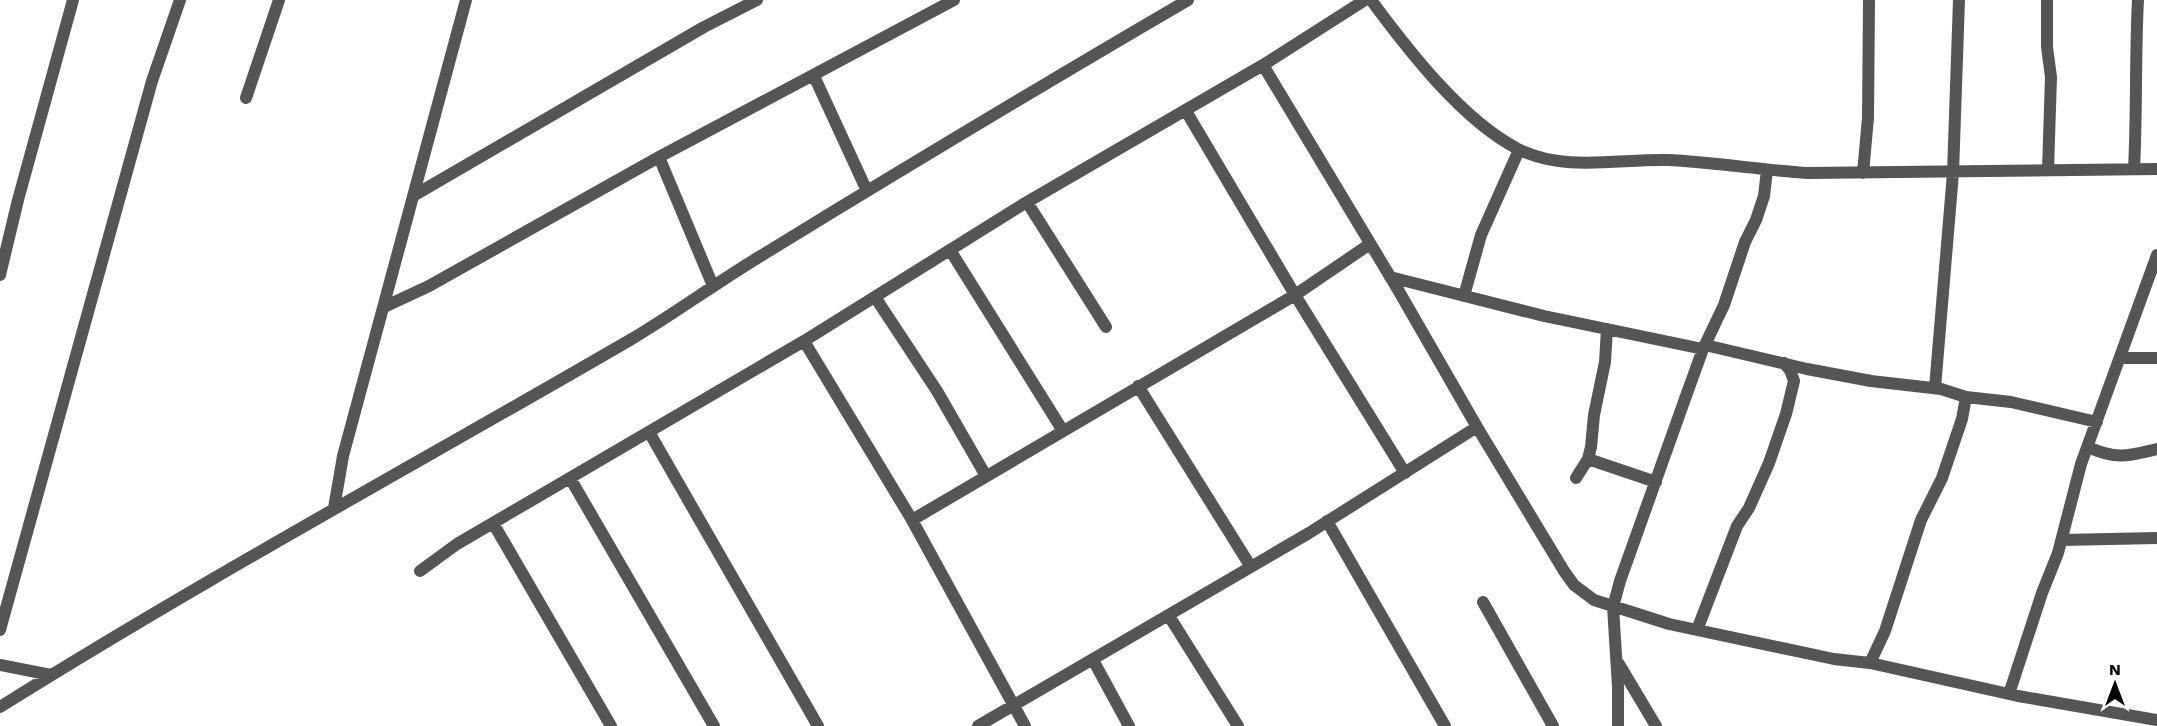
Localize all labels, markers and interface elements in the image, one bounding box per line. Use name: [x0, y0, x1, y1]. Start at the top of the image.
north arrow: [2085, 654, 2145, 714]
text: N: [2109, 660, 2121, 679]

